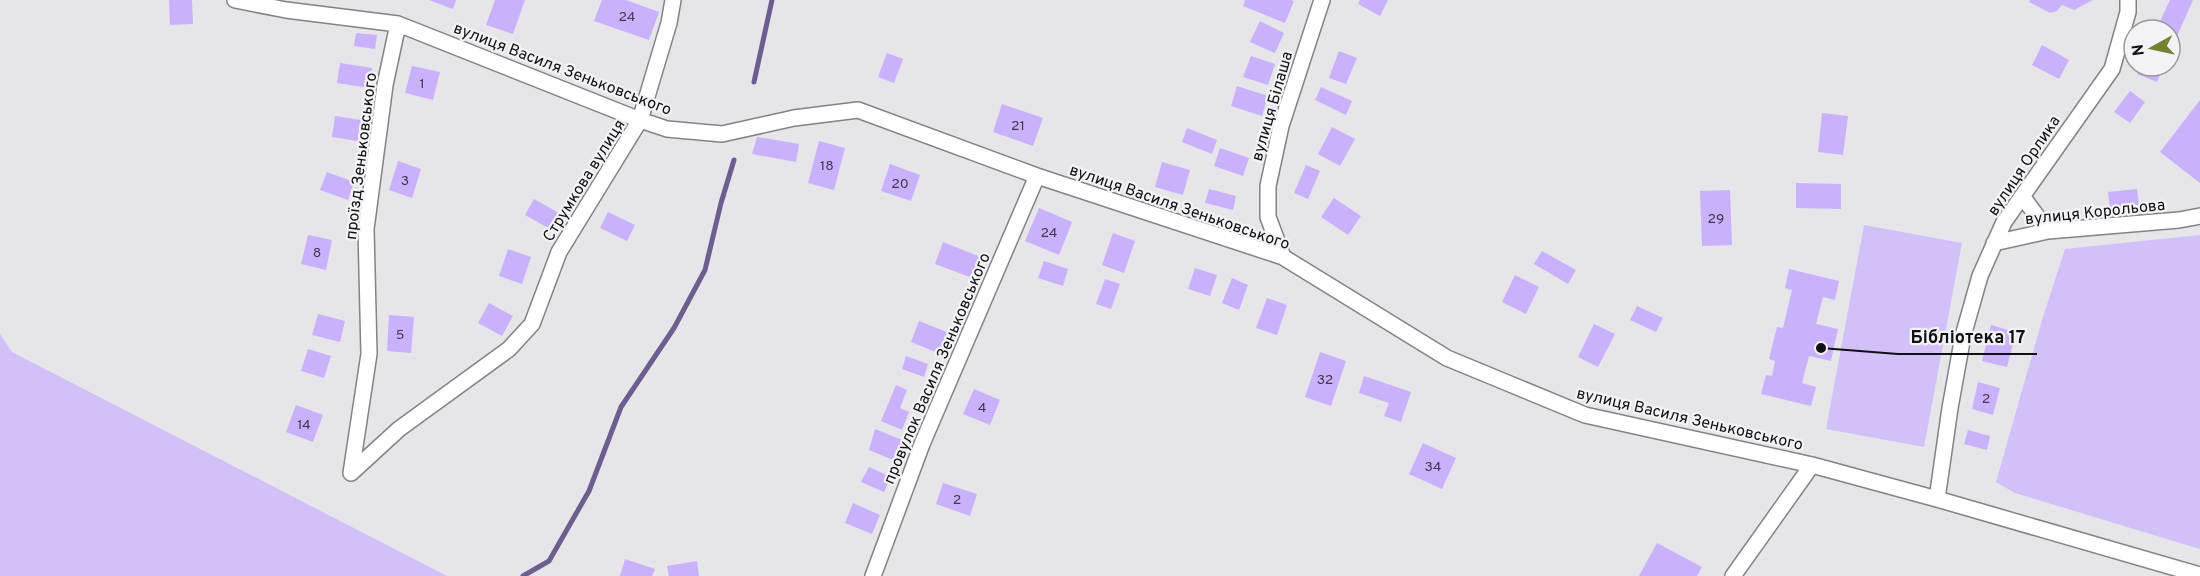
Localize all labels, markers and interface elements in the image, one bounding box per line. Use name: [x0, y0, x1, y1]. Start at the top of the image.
house number: 24: [618, 9, 636, 26]
north arrow: [2122, 18, 2182, 78]
street label: вулиця Василя Зеньковського: [450, 19, 674, 121]
text: N: [2128, 43, 2150, 57]
street label: вулиця Білаша: [1248, 49, 1298, 164]
street label: проїзд Зеньковського: [342, 71, 382, 241]
house number: 1: [419, 76, 425, 93]
street label: вулиця Орлика: [1984, 112, 2066, 220]
street label: Струмкова вулиця: [539, 116, 630, 246]
house number: 21: [1011, 118, 1025, 135]
house number: 18: [820, 158, 834, 175]
street label: вулиця Василя Зеньковського: [1066, 161, 1292, 255]
house number: 3: [401, 173, 409, 190]
house number: 20: [891, 176, 909, 193]
street label: вулиця Корольова: [2024, 196, 2166, 230]
house number: 29: [1708, 211, 1724, 228]
house number: 24: [1040, 225, 1058, 242]
house number: 8: [313, 245, 321, 262]
street label: провулок Василя Зеньковського: [880, 250, 996, 488]
callout: Бібліотека 17: [1898, 318, 2037, 354]
house number: 5: [396, 327, 404, 344]
text: Бібліотека 17: [1910, 327, 2026, 350]
house number: 32: [1317, 372, 1333, 389]
street label: вулиця Василя Зеньковського: [1574, 384, 1805, 456]
house number: 2: [1982, 391, 1990, 408]
house number: 4: [978, 400, 986, 417]
house number: 14: [297, 417, 311, 434]
house number: 34: [1424, 459, 1442, 476]
house number: 2: [953, 492, 961, 509]

